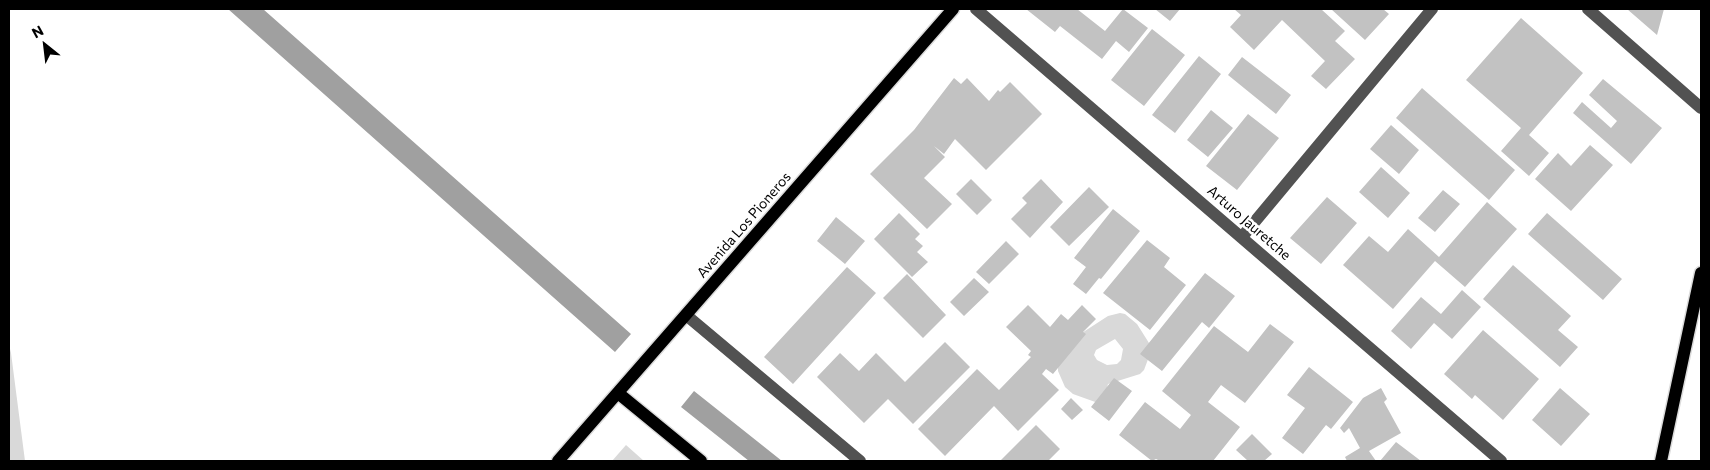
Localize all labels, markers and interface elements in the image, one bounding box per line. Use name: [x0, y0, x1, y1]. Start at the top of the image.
north arrow: [20, 20, 70, 70]
text: N: [29, 21, 46, 41]
street label: Avenida Los Pioneros: [694, 169, 794, 281]
street label: Arturo Jauretche: [1204, 182, 1294, 264]

